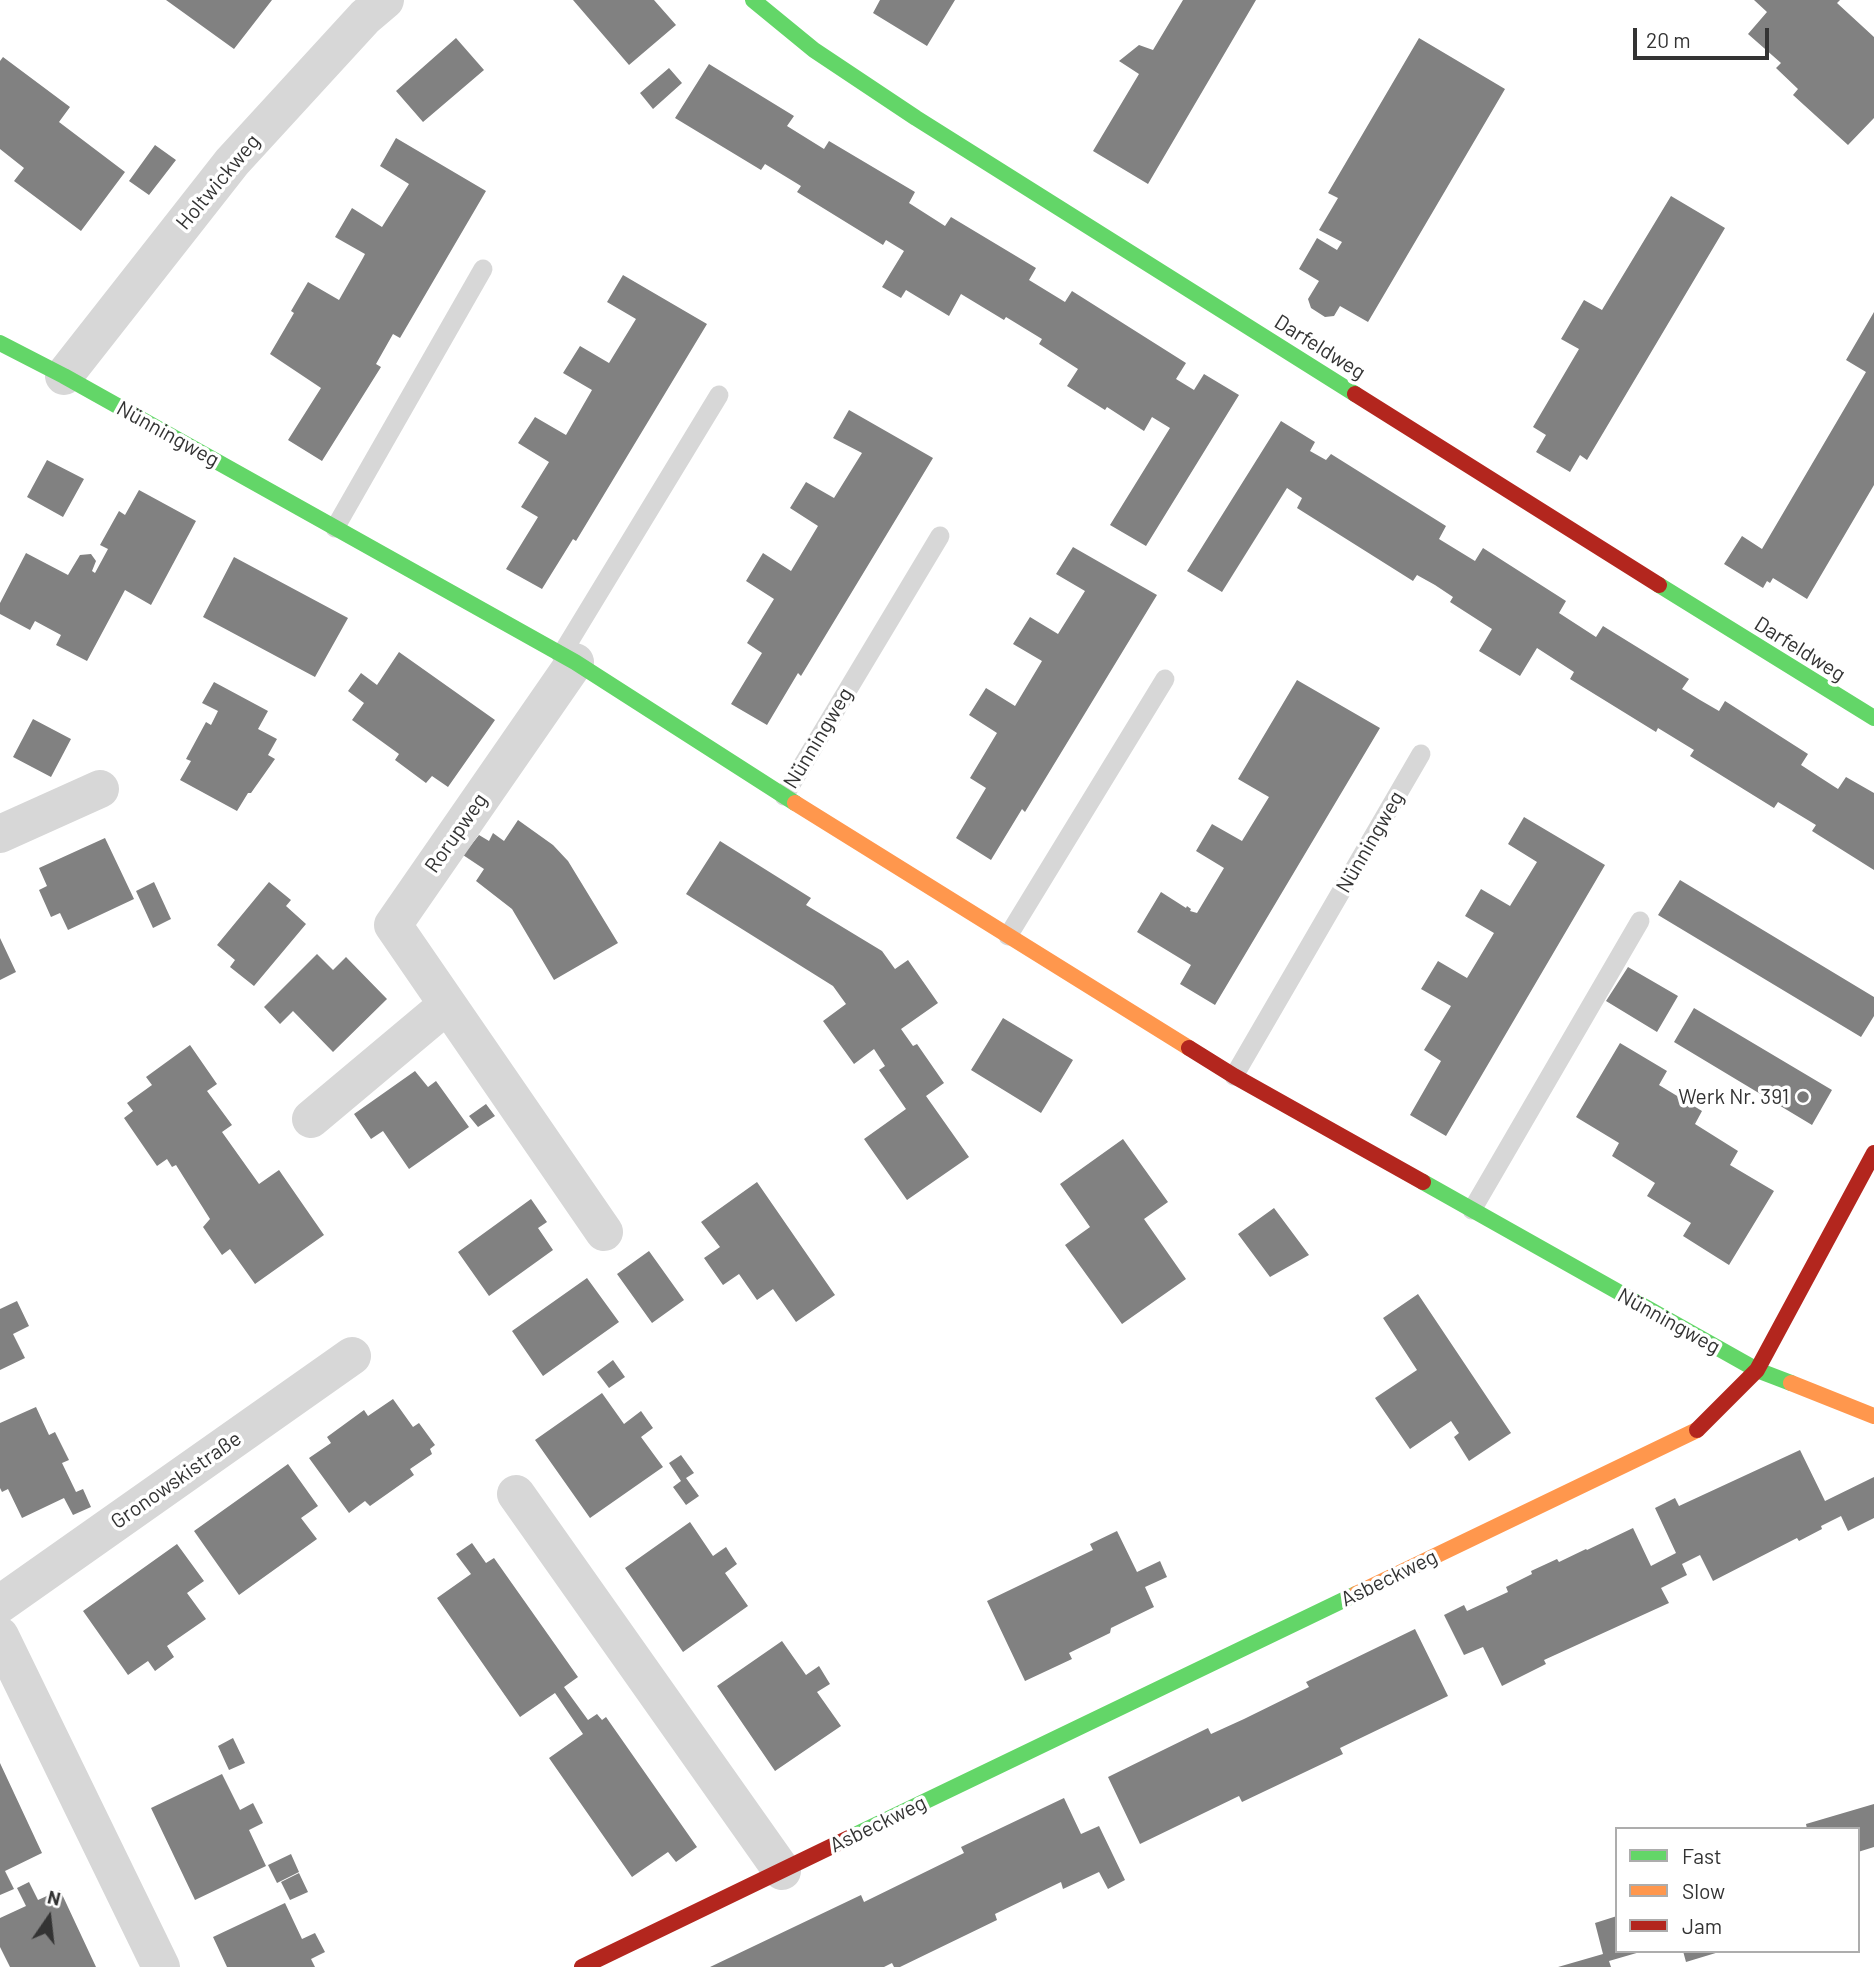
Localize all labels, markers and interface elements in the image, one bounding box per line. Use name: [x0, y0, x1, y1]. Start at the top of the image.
scale bar: [1636, 14, 1772, 58]
text: 20 m: [1646, 27, 1691, 52]
street label: Holtwickweg: [171, 129, 265, 235]
street label: Darfeldweg: [1270, 309, 1370, 385]
street label: Nünningweg: [112, 396, 224, 472]
street label: Darfeldweg: [1750, 611, 1850, 687]
street label: Nünningweg: [778, 683, 858, 793]
street label: Nünningweg: [1331, 787, 1409, 897]
street label: Rorupweg: [419, 788, 493, 878]
place label: Werk Nr. 391: [1678, 1084, 1789, 1110]
marker: Werk Nr. 391: [1795, 1089, 1811, 1105]
street label: Nünningweg: [1613, 1283, 1725, 1359]
street label: Gronowskistraße: [106, 1426, 246, 1534]
street label: Asbeckweg: [1337, 1544, 1441, 1612]
street label: Asbeckweg: [826, 1790, 930, 1858]
legend: [1615, 1827, 1860, 1953]
text: Fast: [1682, 1843, 1722, 1868]
text: Slow: [1682, 1878, 1725, 1903]
north arrow: [14, 1883, 84, 1953]
text: N: [45, 1884, 63, 1910]
text: Jam: [1682, 1913, 1722, 1938]

